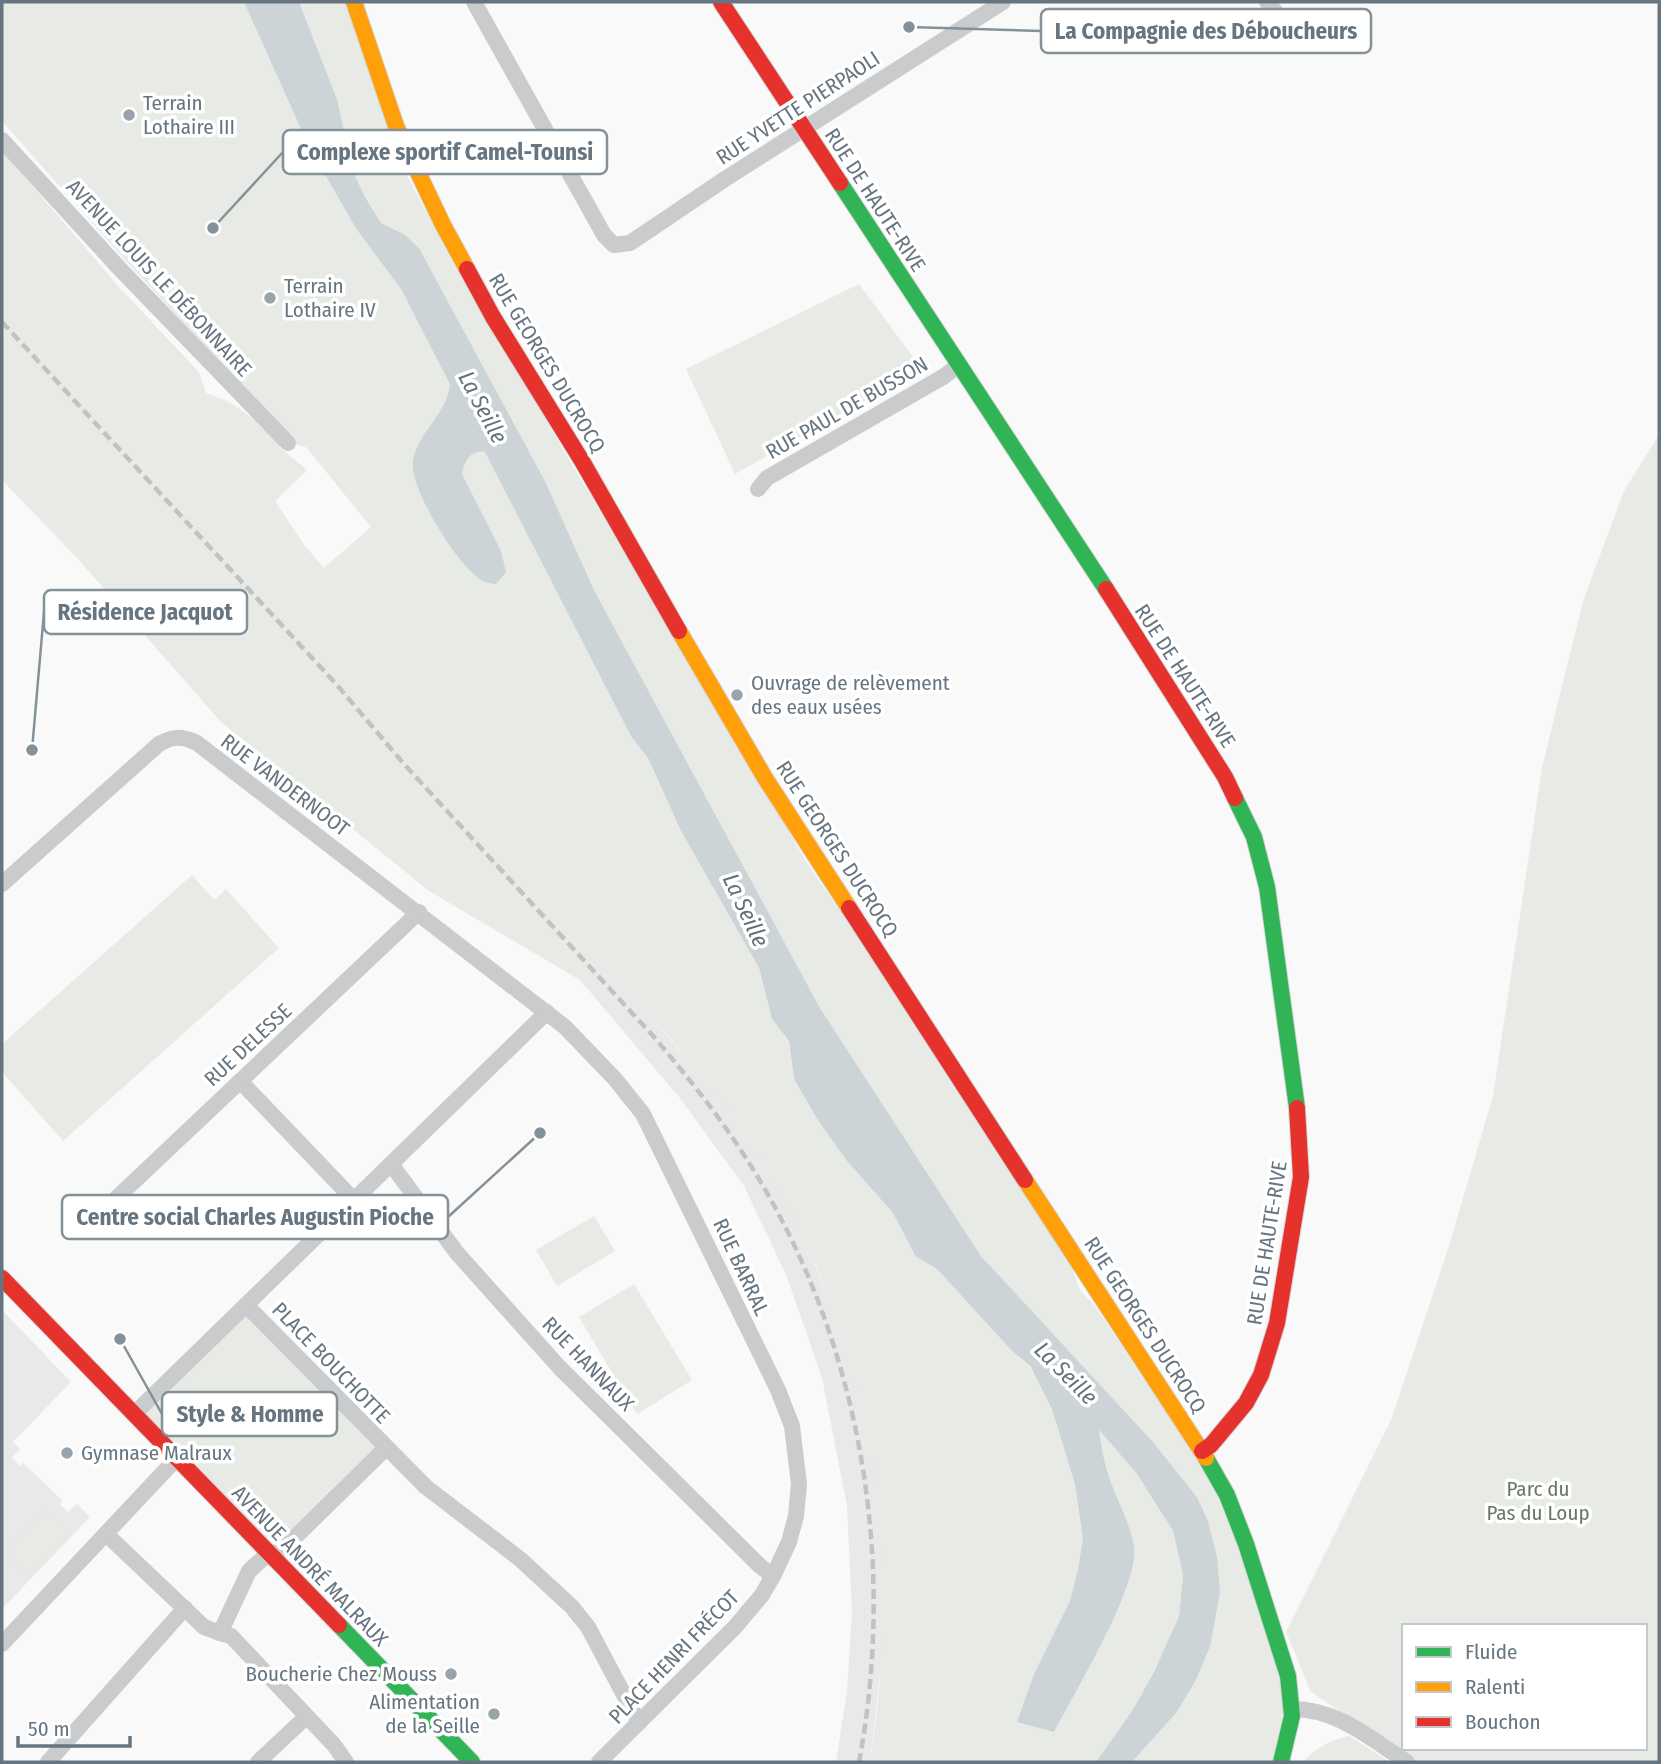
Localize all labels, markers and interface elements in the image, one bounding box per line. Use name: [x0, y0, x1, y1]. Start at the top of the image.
callout: La Compagnie des Déboucheurs: [1041, 9, 1371, 53]
text: La Compagnie des Déboucheurs: [1055, 17, 1357, 45]
street label: RUE YVETTE PIERPAOLI: [711, 45, 885, 171]
place label: Terrain Lothaire III: [143, 90, 235, 140]
marker: Terrain Lothaire III: [121, 107, 137, 123]
street label: RUE DE HAUTE-RIVE: [819, 123, 931, 277]
callout: Complexe sportif Camel-Tounsi: [283, 130, 607, 174]
text: Complexe sportif Camel-Tounsi: [297, 138, 593, 166]
street label: AVENUE LOUIS LE DÉBONNAIRE: [61, 174, 257, 382]
street label: RUE GEORGES DUCROCQ: [483, 269, 611, 457]
place label: Terrain Lothaire IV: [284, 273, 376, 323]
marker: Terrain Lothaire IV: [262, 290, 278, 306]
street label: RUE PAUL DE BUSSON: [761, 351, 933, 465]
water label: La Seille: [452, 366, 514, 448]
callout: Résidence Jacquot: [44, 590, 247, 634]
text: Résidence Jacquot: [57, 598, 233, 626]
street label: RUE DE HAUTE-RIVE: [1129, 599, 1241, 753]
place label: Ouvrage de relèvement des eaux usées: [751, 670, 950, 720]
marker: Ouvrage de relèvement des eaux usées: [729, 687, 745, 703]
street label: RUE VANDERNOOT: [216, 728, 355, 842]
street label: RUE GEORGES DUCROCQ: [770, 756, 904, 942]
water label: La Seille: [717, 869, 775, 951]
street label: RUE DELESSE: [199, 998, 297, 1092]
street label: RUE DE HAUTE-RIVE: [1241, 1159, 1293, 1327]
callout: Centre social Charles Augustin Pioche: [62, 1195, 448, 1239]
text: Centre social Charles Augustin Pioche: [76, 1203, 434, 1231]
street label: RUE BARRAL: [707, 1214, 775, 1320]
street label: RUE GEORGES DUCROCQ: [1078, 1232, 1212, 1418]
street label: PLACE BOUCHOTTE: [267, 1297, 396, 1429]
street label: RUE HANNAUX: [537, 1311, 640, 1417]
water label: La Seille: [1029, 1336, 1103, 1410]
callout: Style & Homme: [162, 1392, 337, 1436]
text: Style & Homme: [176, 1400, 324, 1428]
place label: Gymnase Malraux: [81, 1440, 233, 1466]
marker: Gymnase Malraux: [59, 1445, 75, 1461]
park label: Parc du Pas du Loup: [1486, 1476, 1590, 1526]
street label: AVENUE ANDRÉ MALRAUX: [227, 1480, 394, 1652]
street label: PLACE HENRI FRÉCOT: [603, 1584, 745, 1729]
legend: [1402, 1624, 1647, 1750]
text: Fluide: [1465, 1639, 1517, 1665]
place label: Boucherie Chez Mouss: [245, 1661, 437, 1687]
marker: Boucherie Chez Mouss: [443, 1666, 459, 1682]
text: Ralenti: [1465, 1674, 1525, 1700]
place label: Alimentation de la Seille: [369, 1689, 480, 1739]
scale bar: [18, 1704, 130, 1748]
marker: Alimentation de la Seille: [486, 1706, 502, 1722]
text: Bouchon: [1465, 1709, 1541, 1735]
text: 50 m: [28, 1716, 70, 1742]

